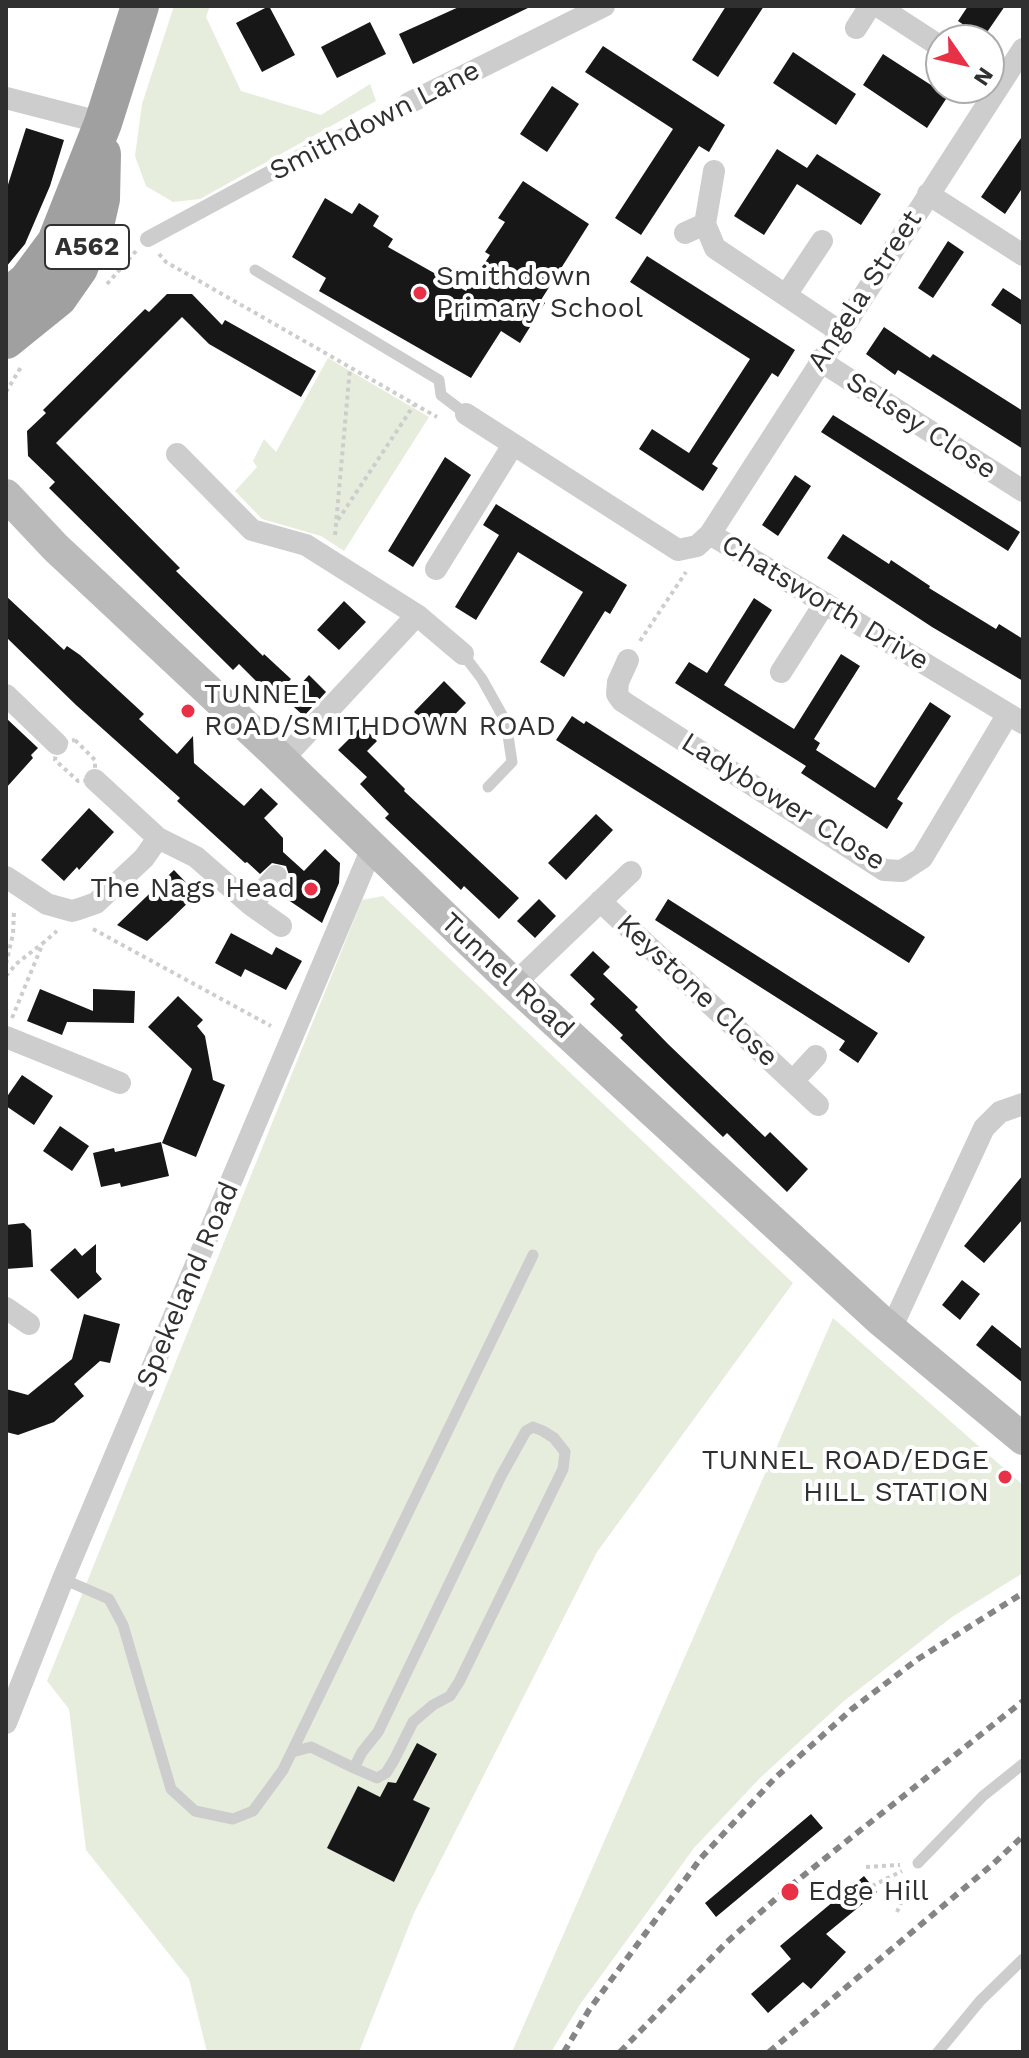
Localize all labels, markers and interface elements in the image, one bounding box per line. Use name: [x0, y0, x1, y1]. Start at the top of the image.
north arrow: [925, 24, 1005, 104]
street label: Smithdown Lane: [264, 54, 486, 188]
text: N: [969, 63, 999, 90]
street label: Angela Street: [801, 204, 929, 378]
road number: A562: [45, 225, 129, 269]
place label: Smithdown Primary School: [436, 260, 643, 326]
marker: Smithdown Primary School: [411, 284, 429, 302]
street label: Selsey Close: [840, 365, 1002, 487]
street label: Chatsworth Drive: [715, 528, 935, 678]
place label: TUNNEL ROAD/SMITHDOWN ROAD: [204, 678, 556, 744]
marker: TUNNEL ROAD/SMITHDOWN ROAD: [179, 702, 197, 720]
street label: Ladybower Close: [675, 726, 891, 878]
place label: The Nags Head: [90, 872, 295, 906]
marker: The Nags Head: [302, 880, 320, 898]
street label: Tunnel Road: [434, 906, 580, 1046]
street label: Keystone Close: [609, 908, 785, 1074]
street label: Spekeland Road: [130, 1177, 246, 1393]
place label: TUNNEL ROAD/EDGE HILL STATION: [702, 1444, 989, 1510]
marker: TUNNEL ROAD/EDGE HILL STATION: [996, 1468, 1014, 1486]
place label: Edge Hill: [808, 1875, 929, 1909]
marker: Edge Hill: [779, 1881, 801, 1903]

